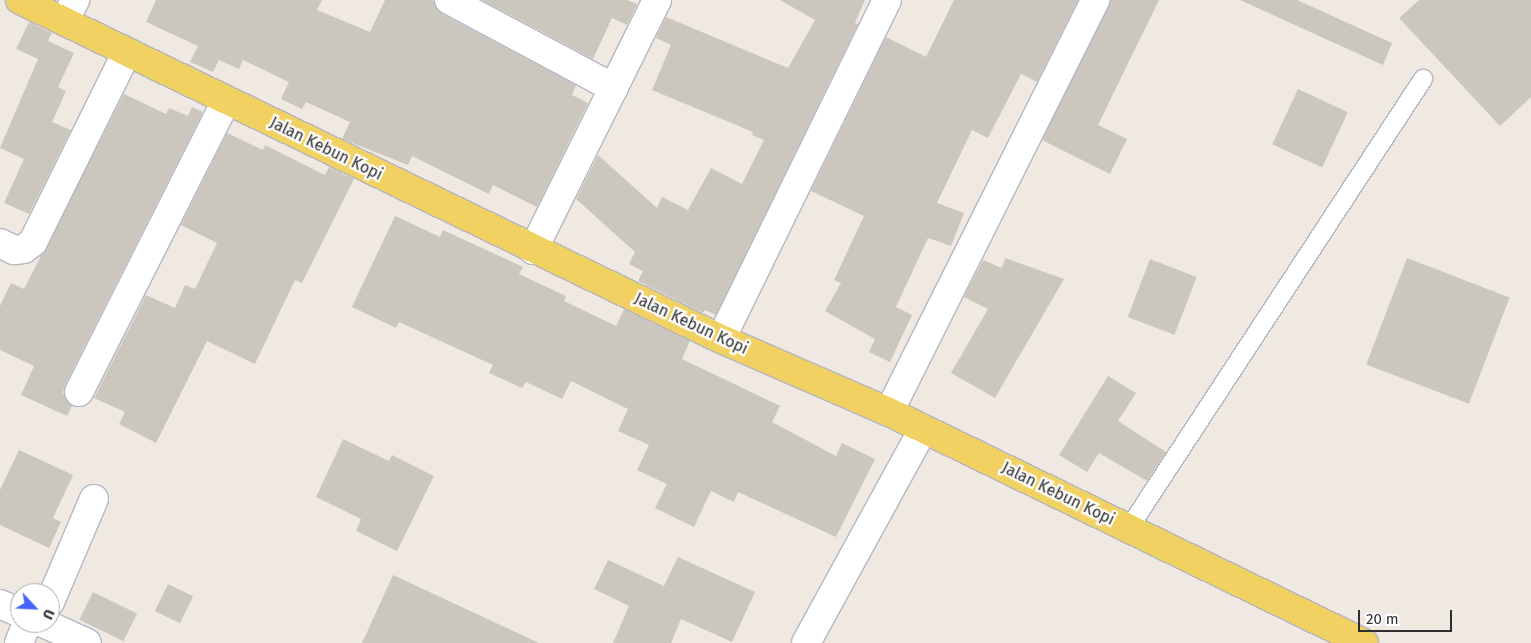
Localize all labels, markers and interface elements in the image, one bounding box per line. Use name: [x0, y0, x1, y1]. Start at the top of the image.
street label: Jalan Kebun Kopi: [266, 113, 386, 185]
street label: Jalan Kebun Kopi: [631, 289, 751, 359]
street label: Jalan Kebun Kopi: [998, 458, 1118, 530]
north arrow: [10, 583, 60, 633]
scale bar: [1361, 600, 1455, 632]
text: U: [39, 606, 58, 622]
text: 20 m: [1366, 610, 1399, 628]

